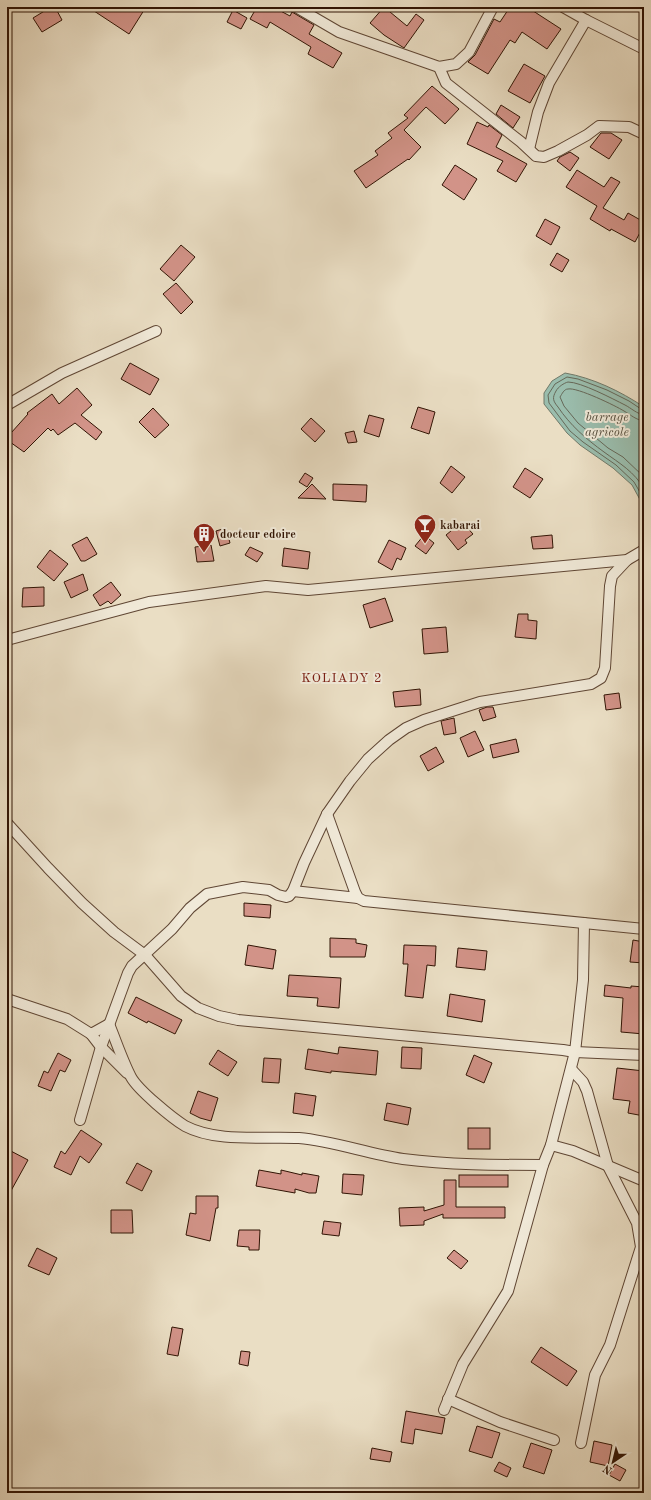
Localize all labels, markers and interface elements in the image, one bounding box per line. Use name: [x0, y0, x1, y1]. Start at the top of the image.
water label: barrage agricole: [585, 411, 629, 439]
bar icon: kabarai: [412, 512, 438, 545]
place label: kabarai: [440, 520, 481, 532]
building icon: docteur edoire: [191, 521, 217, 554]
place label: docteur edoire: [220, 529, 296, 541]
district label: KOLIADY 2: [301, 672, 383, 685]
north arrow: [593, 1442, 633, 1482]
text: N: [601, 1462, 615, 1476]

